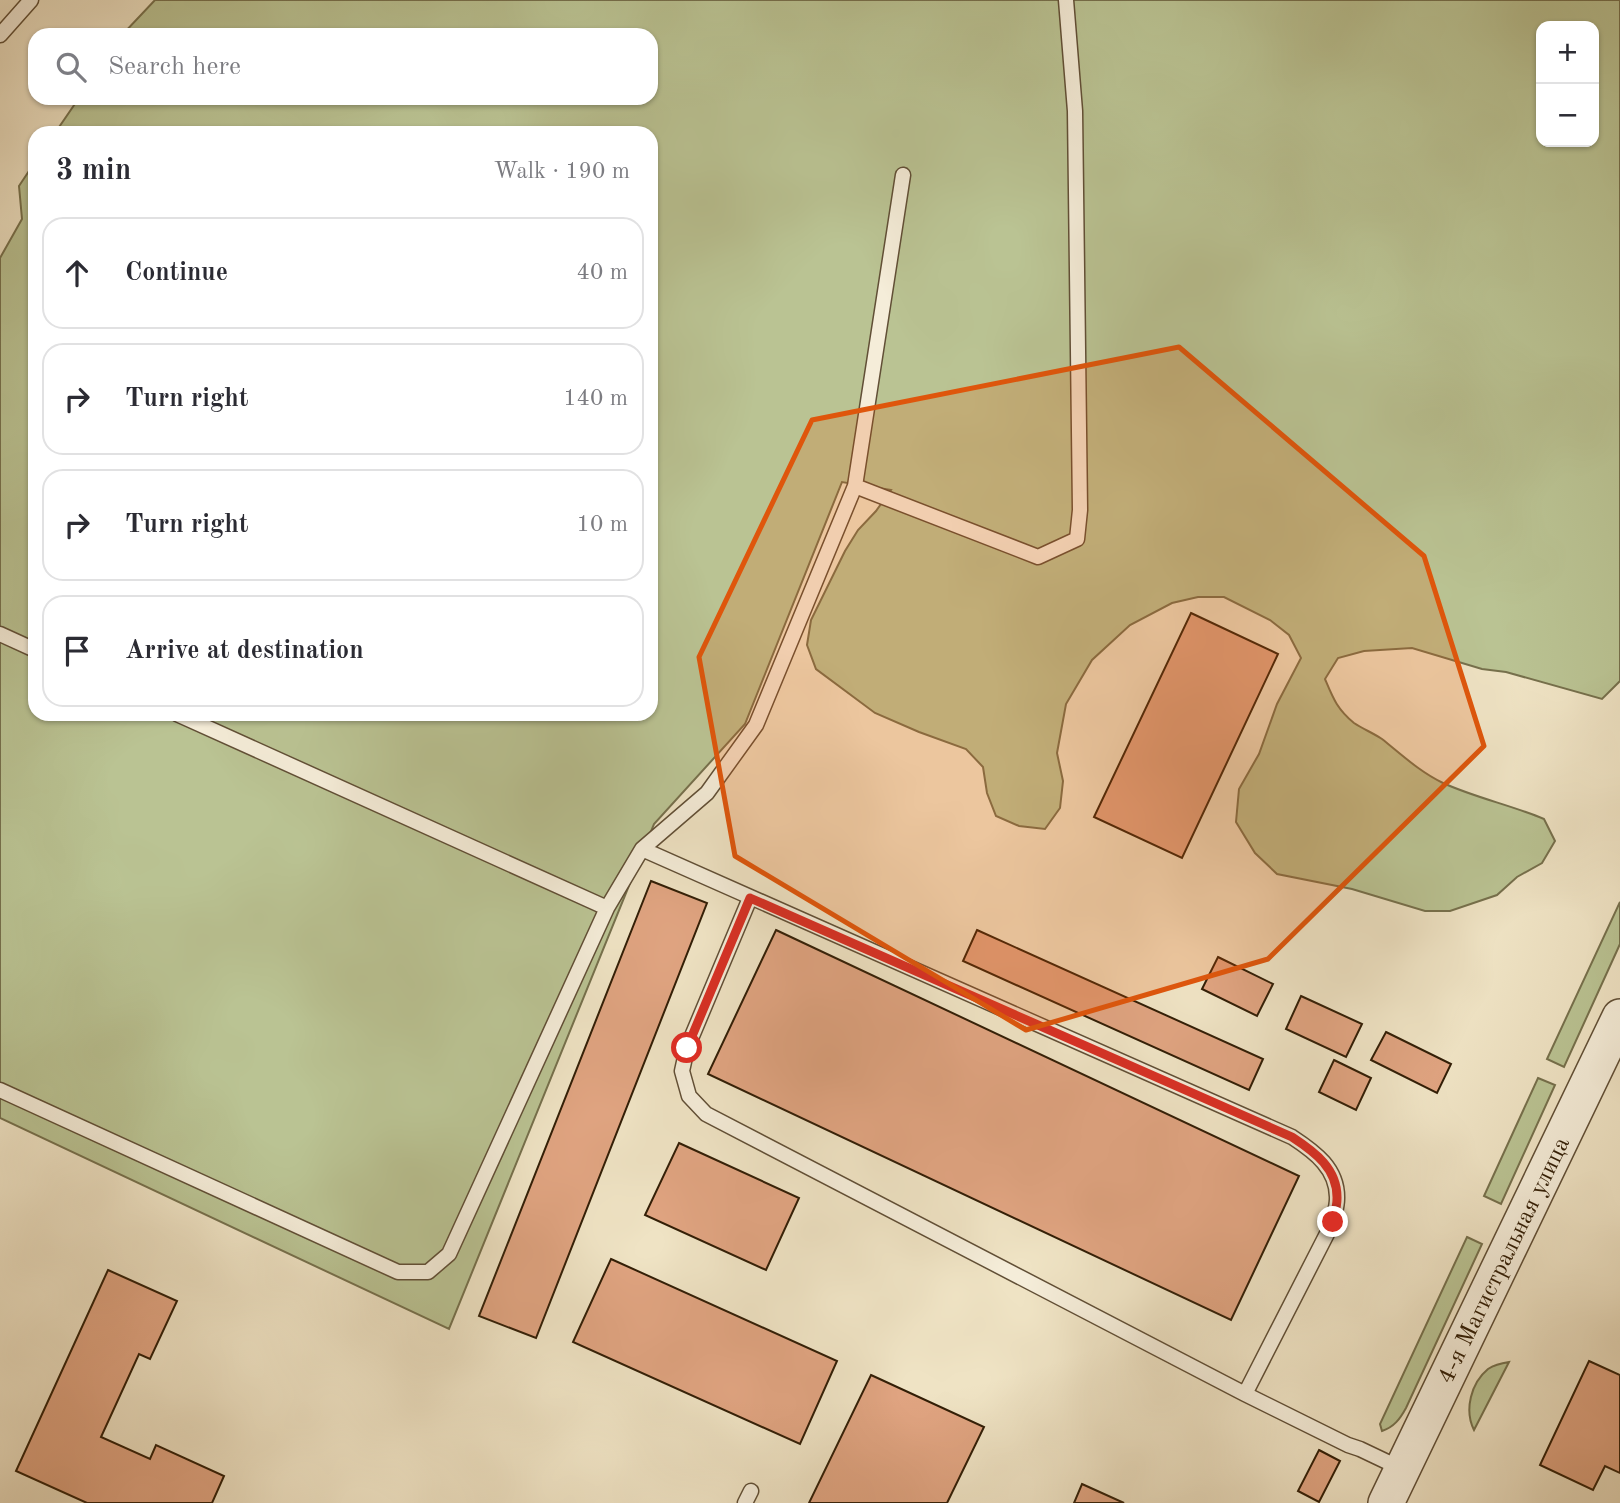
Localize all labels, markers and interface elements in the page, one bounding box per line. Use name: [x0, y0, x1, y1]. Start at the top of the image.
map controls: [1536, 21, 1599, 147]
button: +: [1536, 21, 1599, 84]
search box: [28, 28, 658, 105]
icon: search: [52, 48, 90, 86]
text: Search here: [108, 54, 241, 80]
button: −: [1536, 84, 1599, 147]
text: 3 min: [56, 156, 131, 186]
text: Walk · 190 m: [494, 160, 630, 183]
icon: ahead: [58, 254, 96, 292]
text: Continue: [125, 260, 228, 286]
text: 40 m: [577, 261, 628, 284]
icon: right: [58, 380, 96, 418]
text: Turn right: [125, 386, 248, 412]
text: 140 m: [563, 387, 628, 410]
icon: right: [58, 506, 96, 544]
text: Turn right: [125, 512, 248, 538]
text: 10 m: [577, 513, 628, 536]
icon: arrive: [58, 632, 96, 670]
text: Arrive at destination: [125, 638, 364, 664]
route start: [671, 1032, 702, 1063]
street label: 4-я Магистральная улица: [1435, 1134, 1575, 1388]
route end: [1317, 1206, 1348, 1237]

